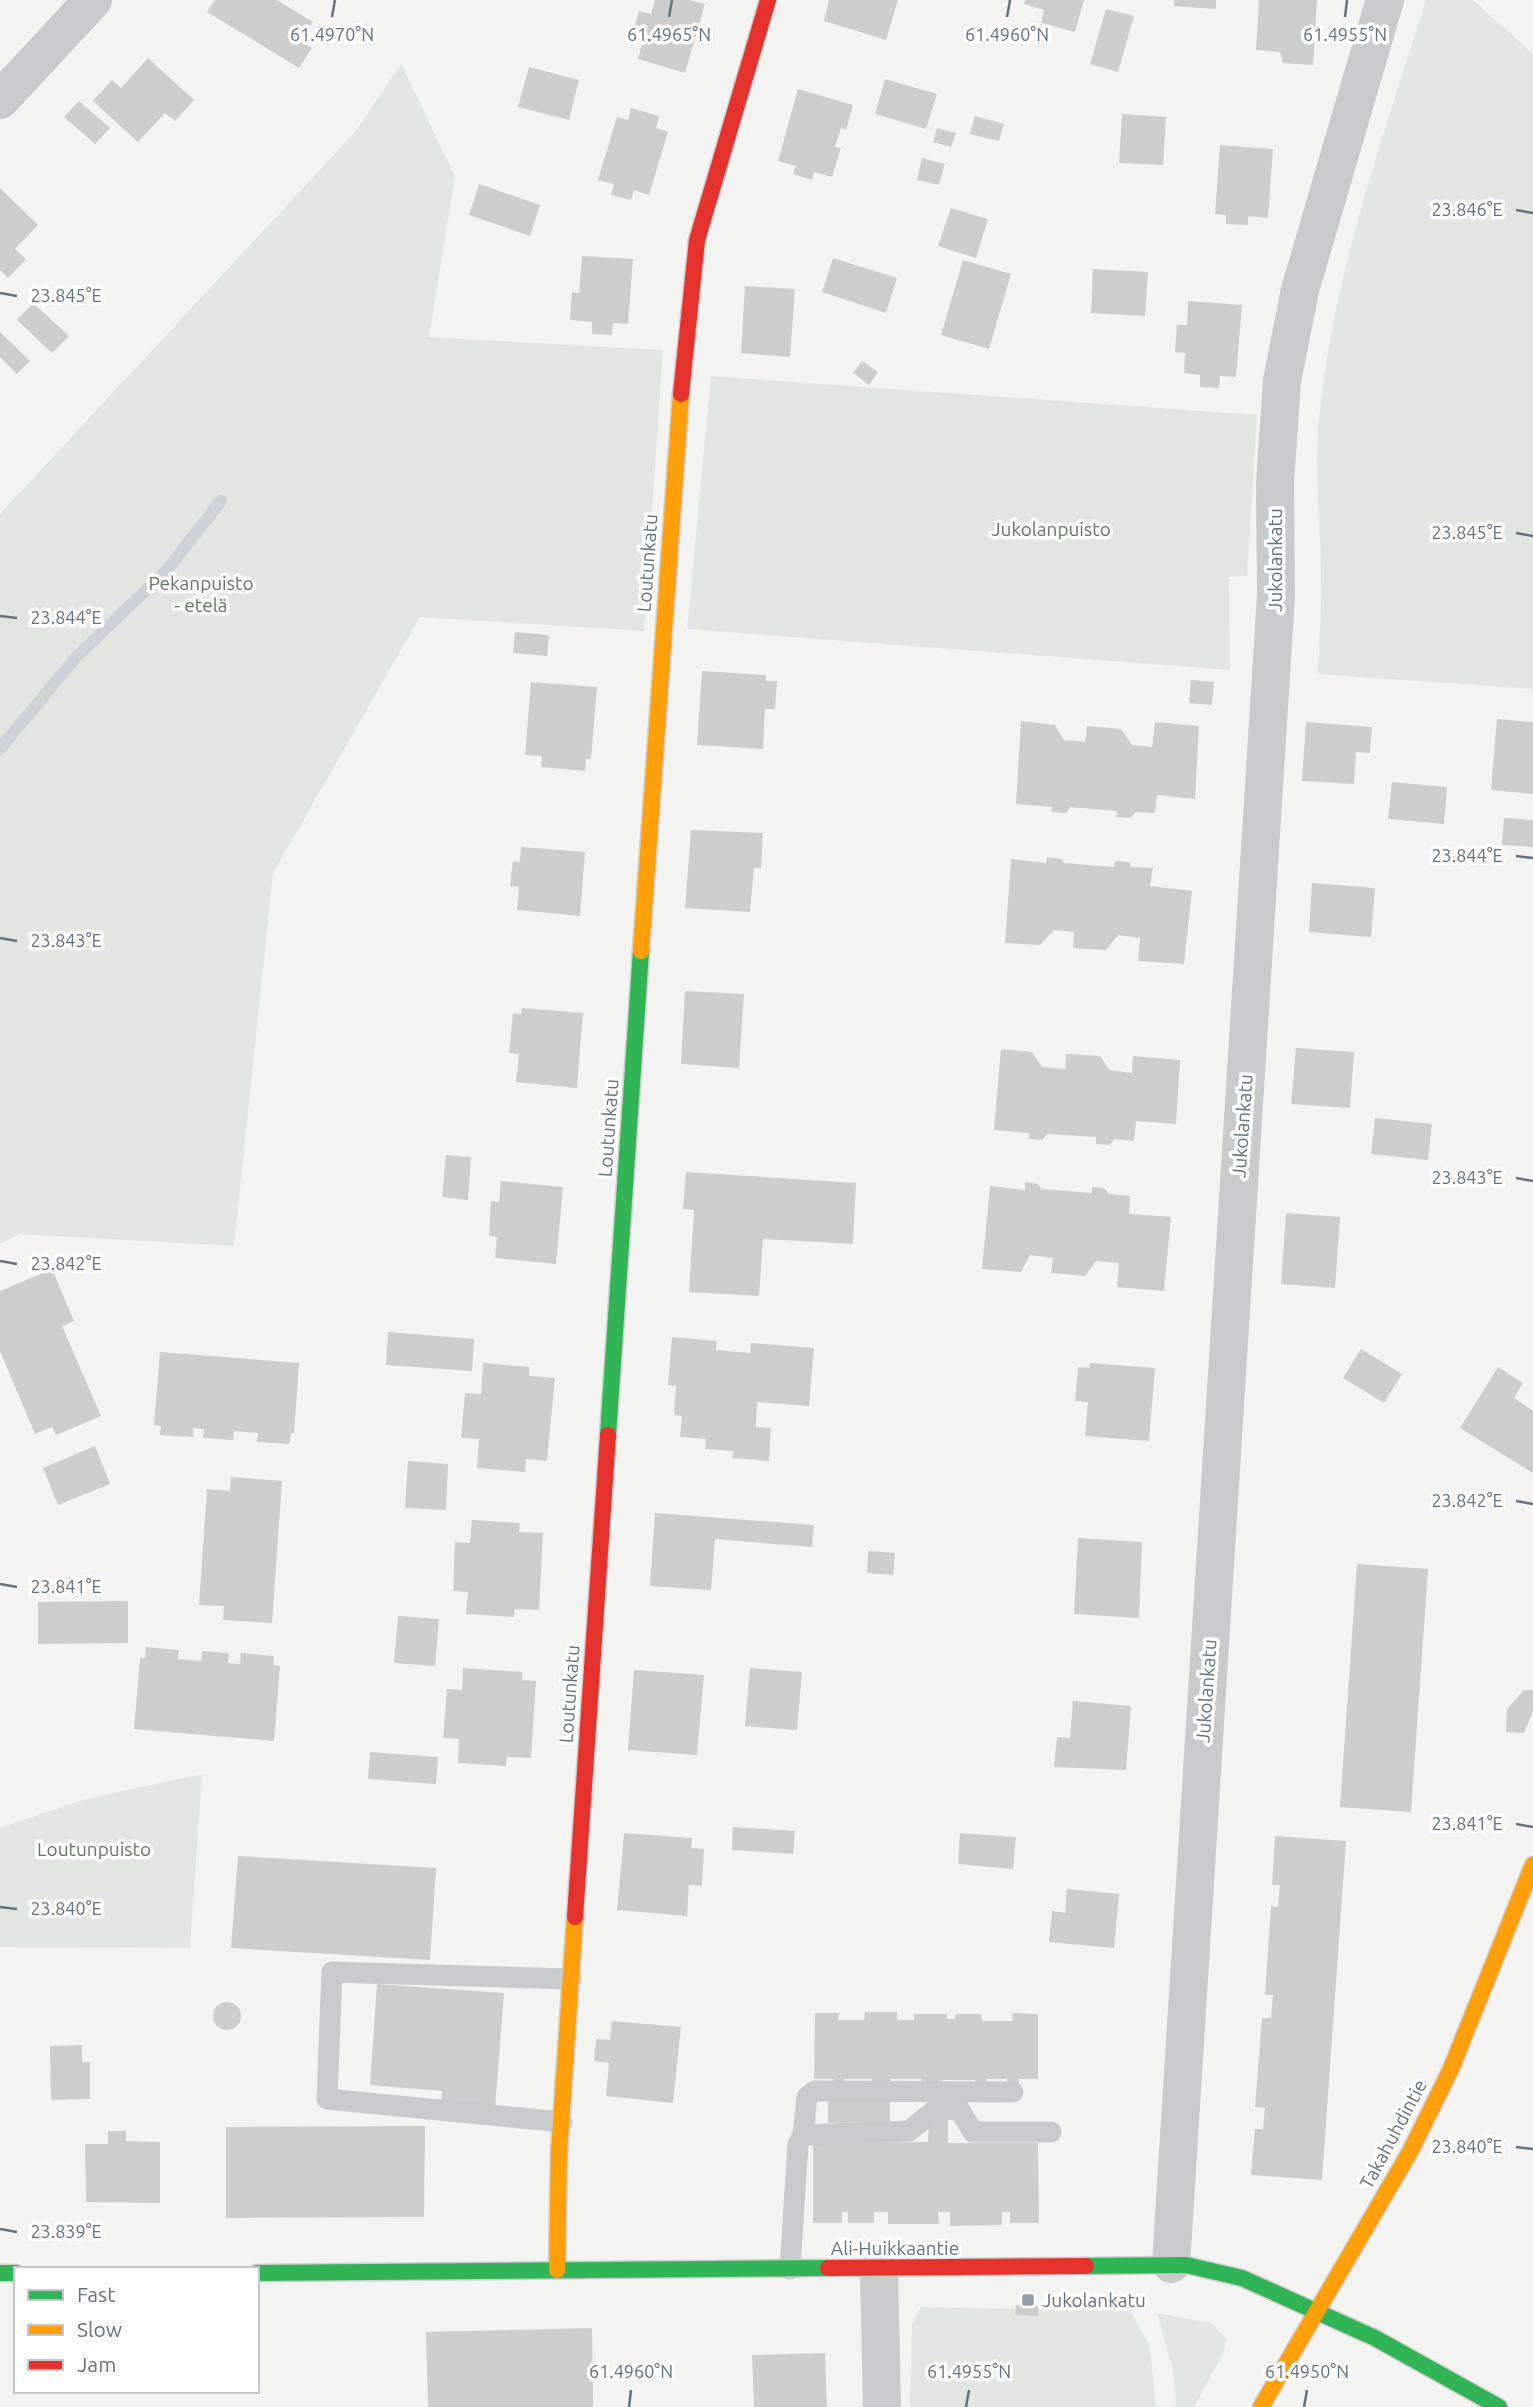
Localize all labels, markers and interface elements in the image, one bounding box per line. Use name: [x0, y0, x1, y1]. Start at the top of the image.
text: 61.4970°N: [290, 24, 374, 44]
text: 61.4965°N: [627, 24, 711, 44]
text: 61.4960°N: [965, 24, 1049, 44]
text: 61.4955°N: [1303, 24, 1387, 44]
text: 23.846°E: [1431, 199, 1503, 219]
text: 23.845°E: [30, 285, 102, 305]
street label: Jukolankatu: [1264, 508, 1286, 612]
street label: Loutunkatu: [633, 513, 661, 613]
park label: Jukolanpuisto: [991, 518, 1111, 540]
text: 23.845°E: [1431, 522, 1503, 542]
park label: Pekanpuisto - etelä: [148, 572, 254, 616]
text: 23.844°E: [30, 607, 102, 627]
text: 23.844°E: [1431, 845, 1503, 865]
text: 23.843°E: [30, 930, 102, 950]
street label: Jukolankatu: [1227, 1073, 1257, 1179]
street label: Loutunkatu: [594, 1078, 622, 1178]
text: 23.843°E: [1431, 1167, 1503, 1187]
text: 23.842°E: [30, 1253, 102, 1273]
text: 23.842°E: [1431, 1490, 1503, 1510]
text: 23.841°E: [30, 1576, 102, 1596]
street label: Jukolankatu: [1191, 1638, 1221, 1744]
street label: Loutunkatu: [555, 1644, 583, 1744]
text: 23.841°E: [1431, 1813, 1503, 1833]
park label: Loutunpuisto: [37, 1838, 151, 1860]
text: 23.840°E: [30, 1898, 102, 1918]
street label: Takahuhdintie: [1355, 2076, 1431, 2192]
text: 23.840°E: [1431, 2136, 1503, 2156]
text: 23.839°E: [30, 2221, 102, 2241]
street label: Ali-Huikkaantie: [831, 2237, 959, 2259]
legend: [14, 2267, 259, 2393]
text: Fast: [77, 2282, 115, 2306]
place label: Jukolankatu: [1042, 2289, 1146, 2311]
marker: Jukolankatu: [1020, 2292, 1036, 2308]
text: Slow: [77, 2317, 122, 2341]
text: Jam: [77, 2352, 116, 2376]
text: 61.4960°N: [589, 2361, 673, 2381]
text: 61.4955°N: [927, 2361, 1011, 2381]
text: 61.4950°N: [1265, 2361, 1349, 2381]

